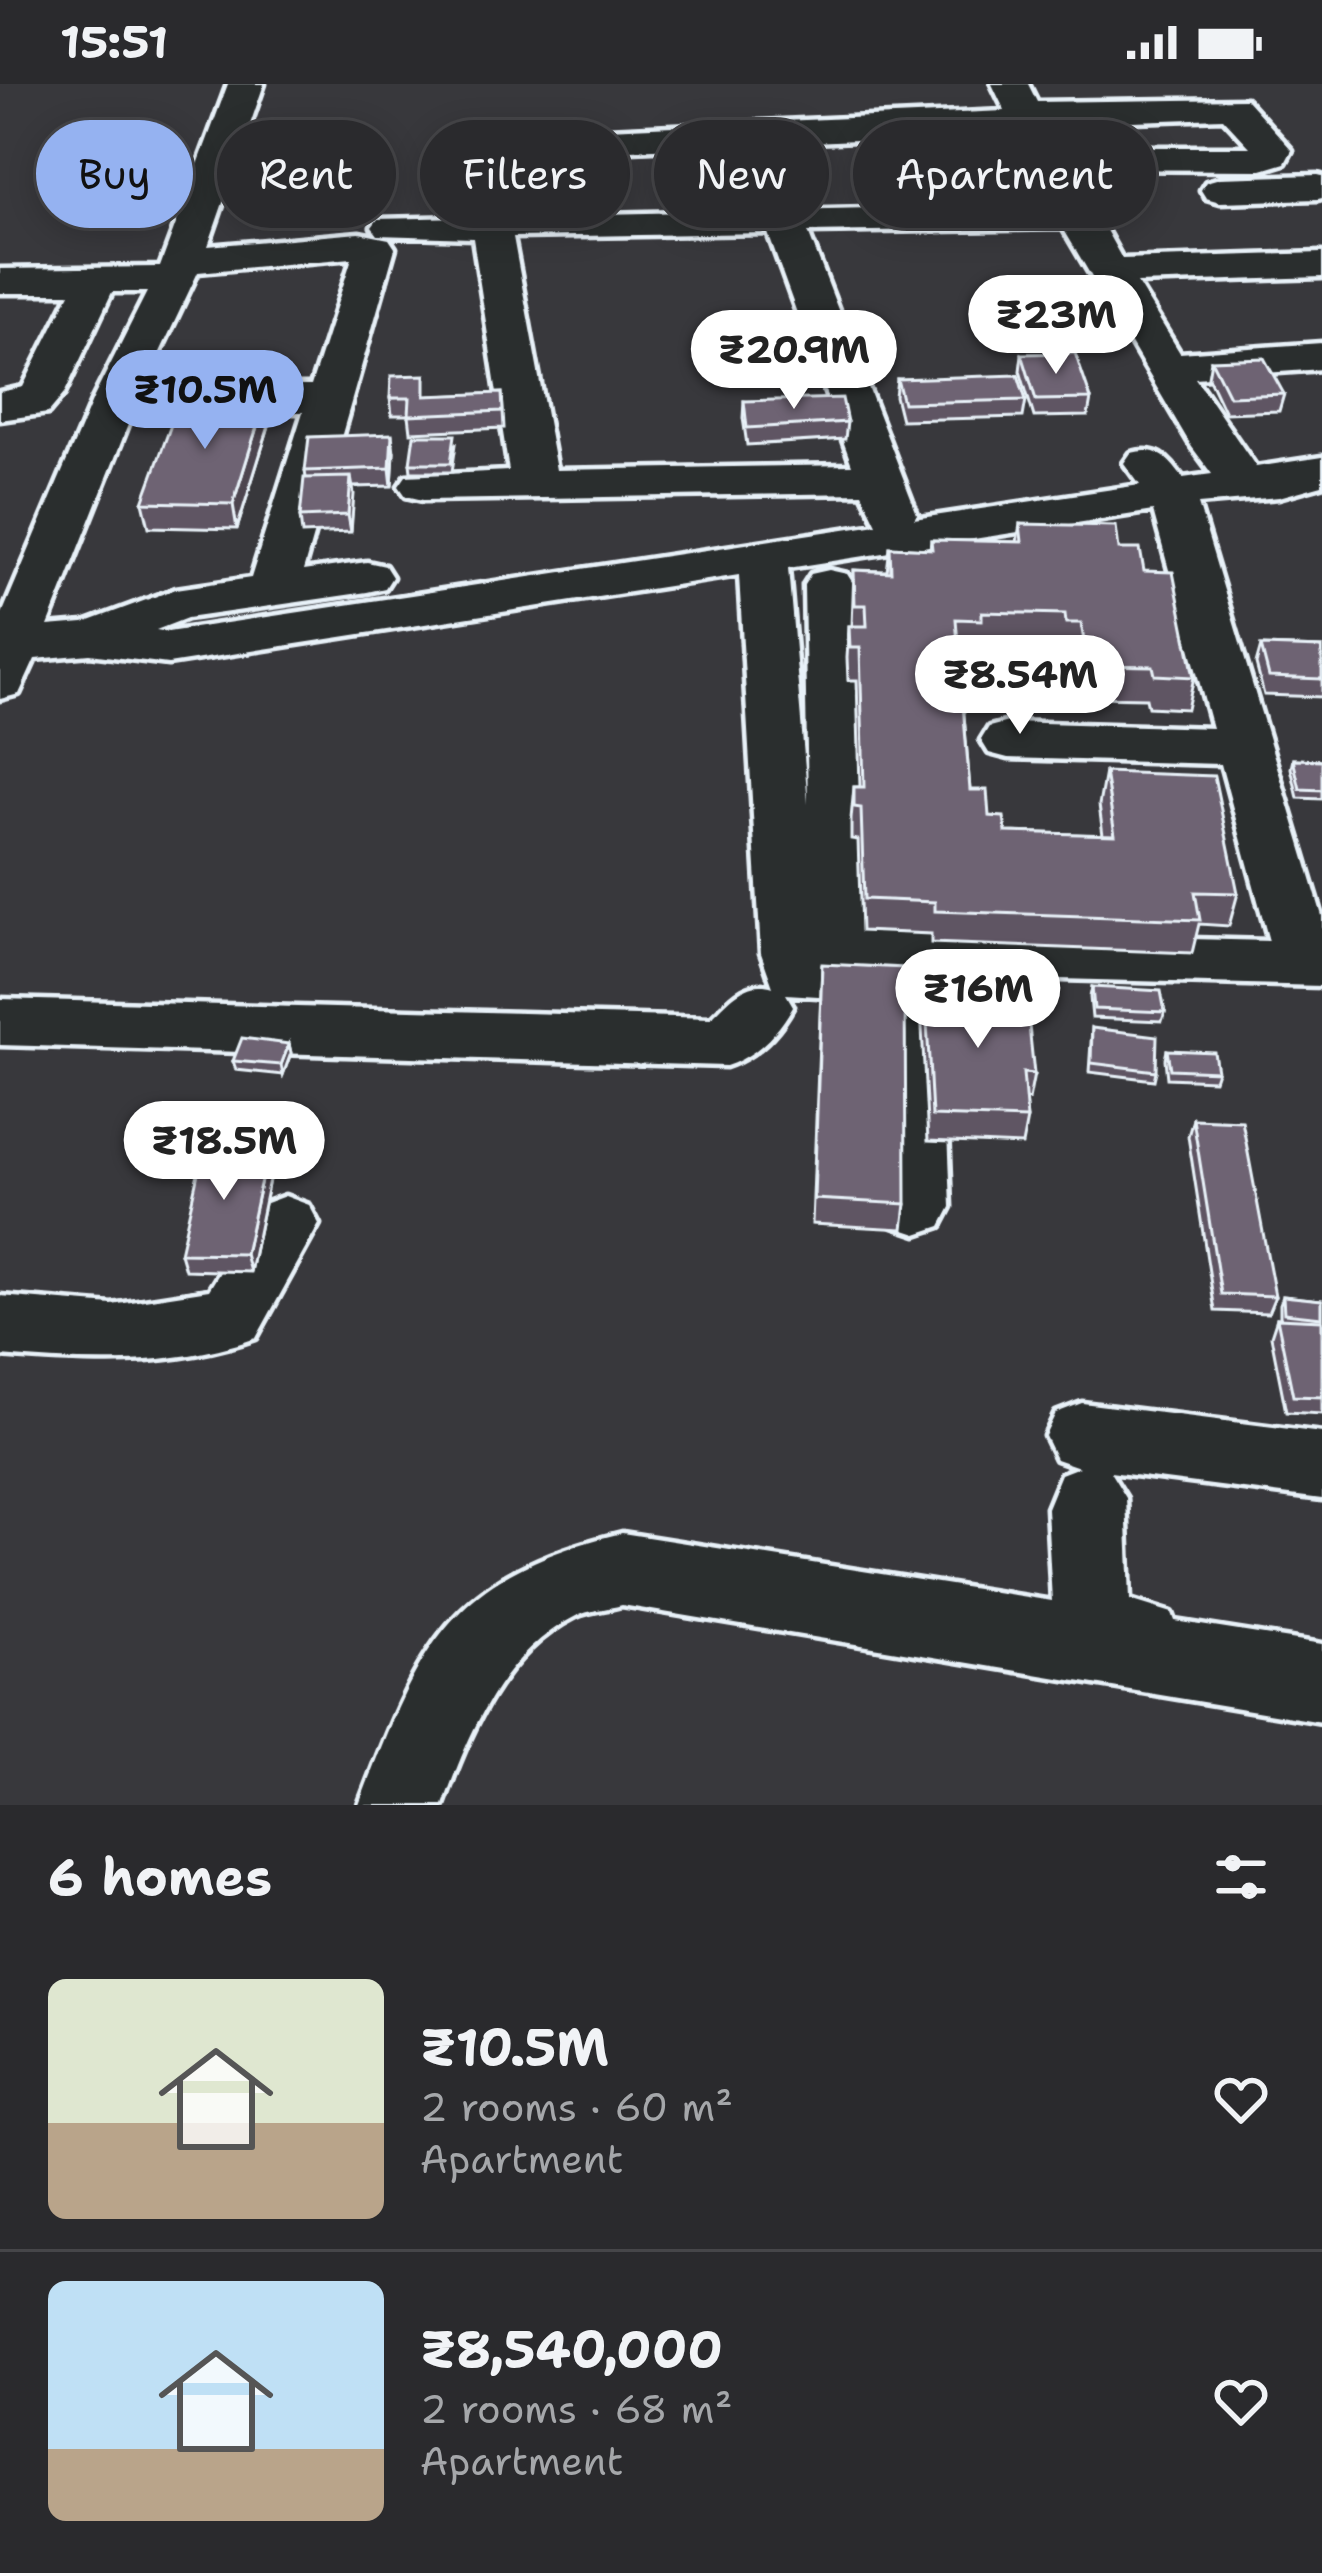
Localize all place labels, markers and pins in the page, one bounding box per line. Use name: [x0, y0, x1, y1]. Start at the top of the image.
pin: ₹23M: [985, 275, 1127, 377]
pin: ₹20.9M: [696, 310, 892, 412]
pin: ₹10.5M: [107, 350, 303, 452]
pin: ₹8.54M: [922, 635, 1118, 737]
pin: ₹16M: [907, 949, 1049, 1051]
pin: ₹18.5M: [126, 1101, 322, 1203]

